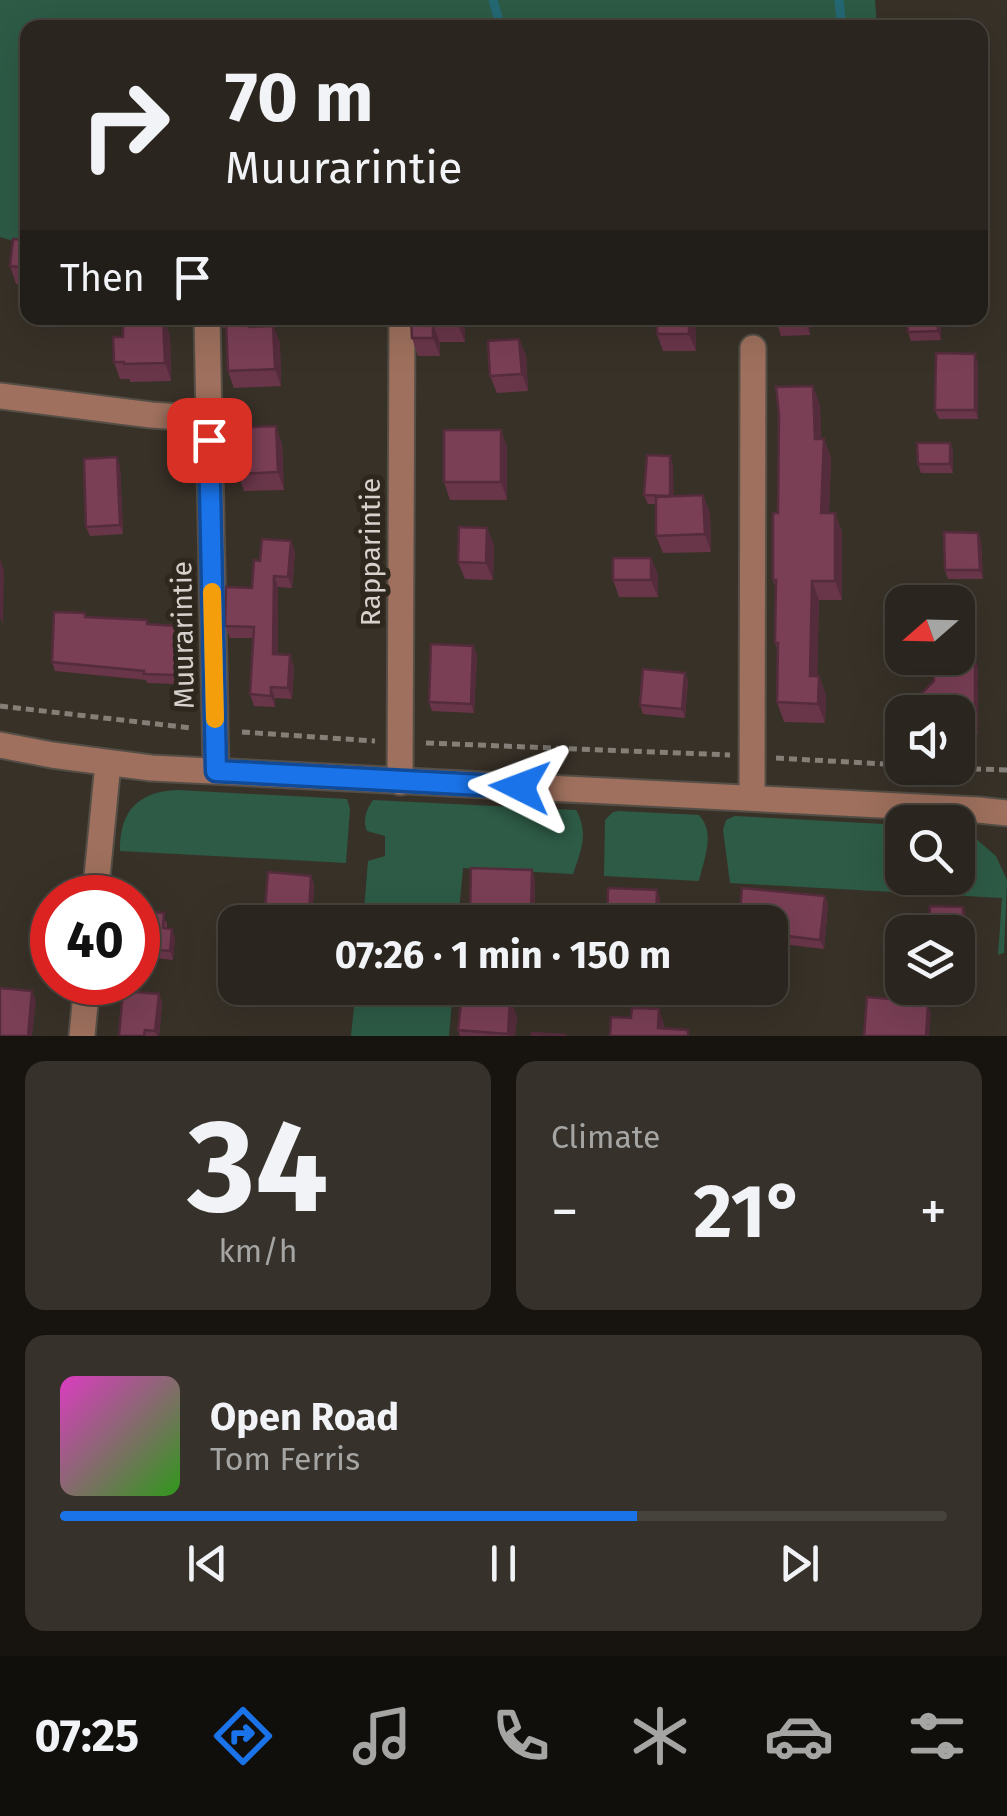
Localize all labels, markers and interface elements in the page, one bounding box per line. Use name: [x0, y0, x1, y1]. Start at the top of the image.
text: 70 m: [225, 56, 374, 140]
icon: right: [60, 60, 190, 190]
text: Muurarintie: [225, 141, 463, 195]
icon: arrive: [165, 250, 220, 305]
text: Then: [60, 255, 145, 301]
pin: [167, 398, 252, 483]
icon: arrive: [182, 413, 237, 468]
street label: Rapparintie: [354, 478, 387, 626]
street label: Muurarintie: [165, 561, 201, 709]
north arrow: [885, 585, 975, 675]
map controls: [885, 585, 975, 1005]
button: sound: [885, 695, 975, 785]
position arrow: [468, 735, 572, 839]
button: search: [885, 805, 975, 895]
speed limit sign: 40: [30, 875, 160, 1005]
button: layers: [885, 915, 975, 1005]
text: 07:26 · 1 min · 150 m: [335, 932, 671, 978]
text: 34: [188, 1089, 328, 1245]
text: Climate: [551, 1118, 660, 1156]
text: 21°: [694, 1167, 805, 1257]
text: −: [551, 1179, 579, 1245]
text: +: [920, 1179, 947, 1245]
text: km/h: [218, 1232, 298, 1270]
text: Open Road: [210, 1394, 399, 1440]
text: Tom Ferris: [210, 1440, 360, 1478]
icon: previous: [180, 1536, 235, 1591]
icon: pause: [476, 1536, 531, 1591]
icon: next: [772, 1536, 827, 1591]
icon: directions: [208, 1701, 278, 1771]
icon: music: [347, 1701, 417, 1771]
icon: phone: [486, 1701, 556, 1771]
icon: climate: [625, 1701, 695, 1771]
icon: car: [764, 1701, 834, 1771]
icon: filters: [902, 1701, 972, 1771]
text: 07:25: [34, 1709, 139, 1763]

